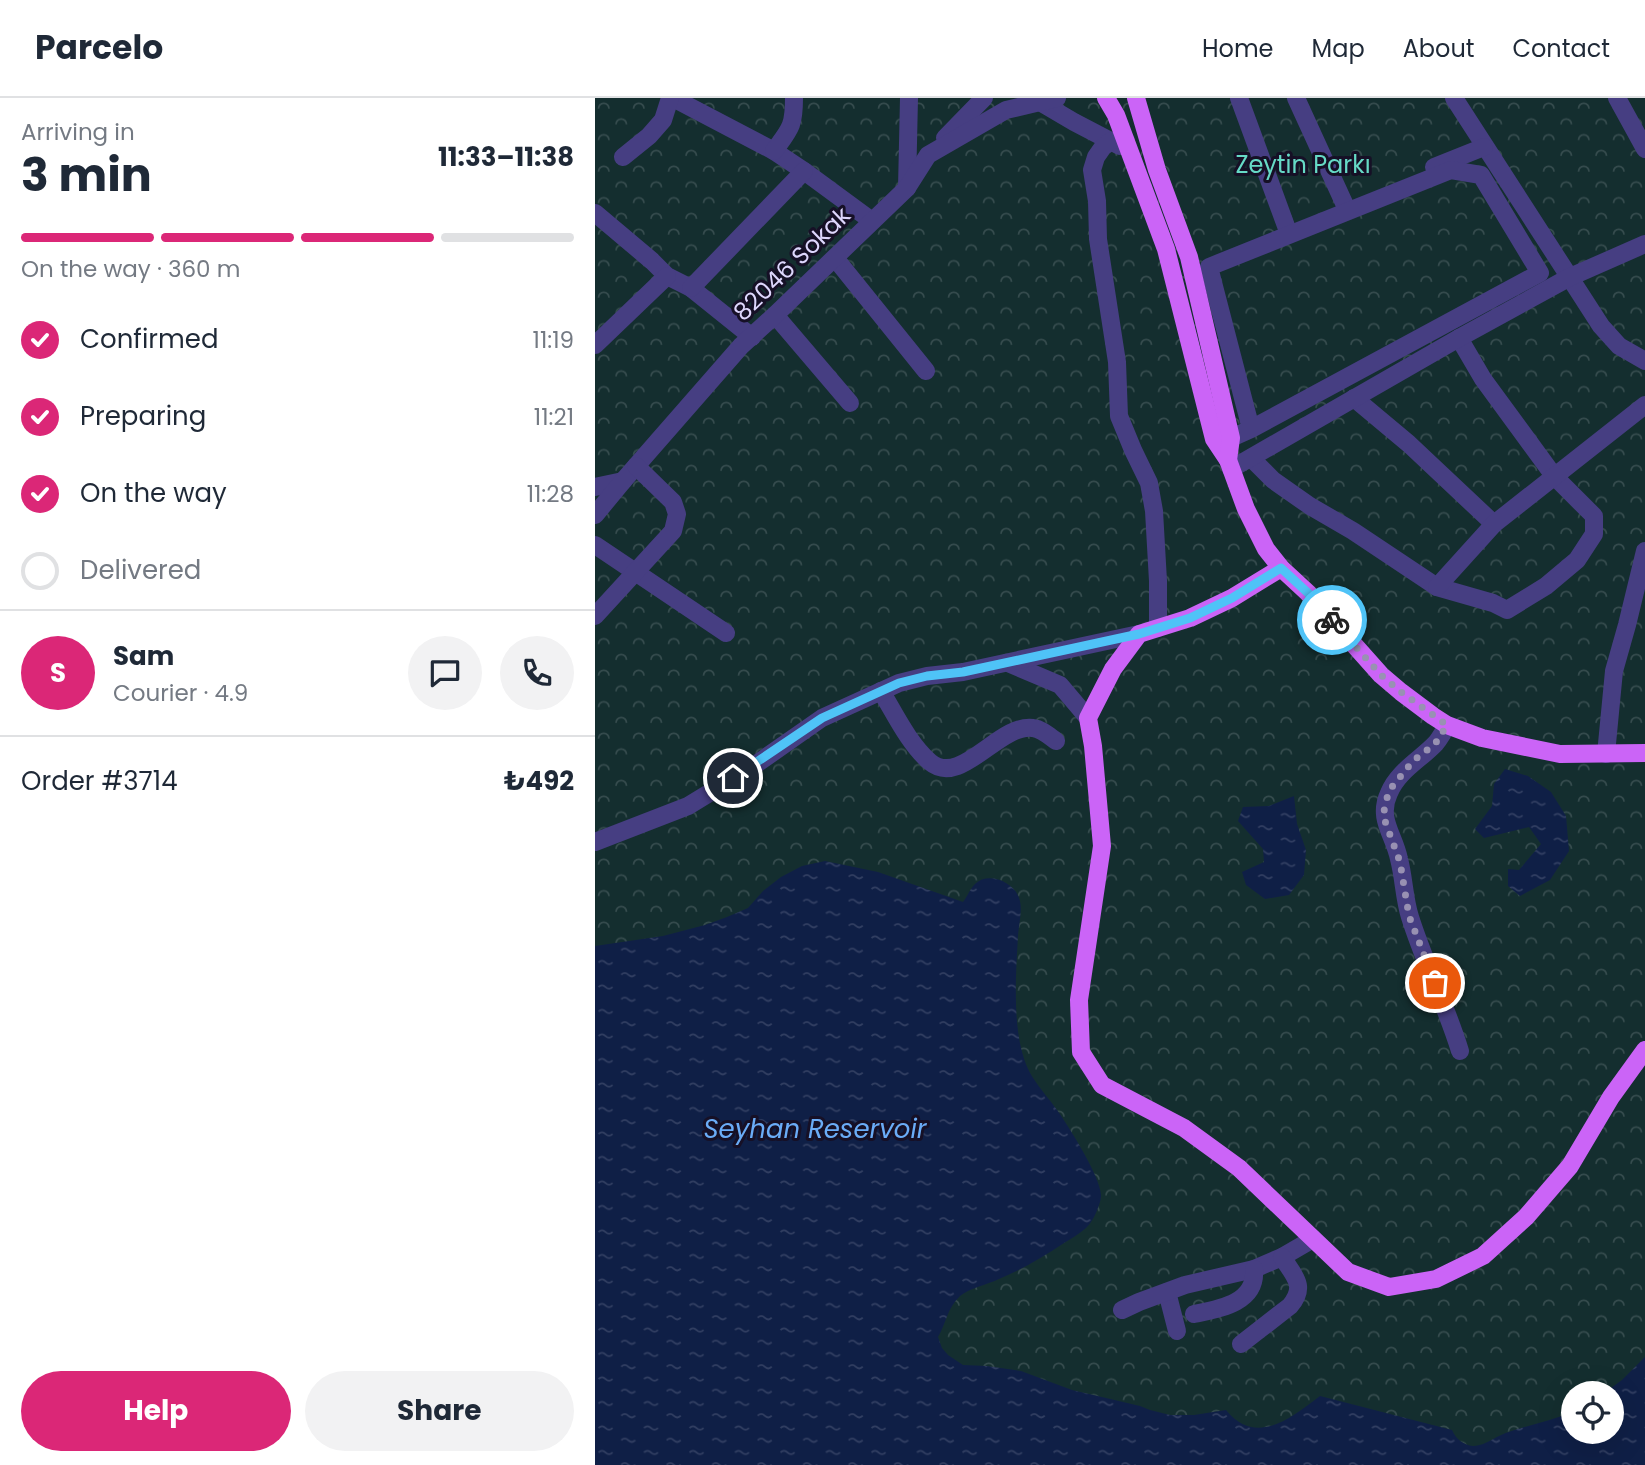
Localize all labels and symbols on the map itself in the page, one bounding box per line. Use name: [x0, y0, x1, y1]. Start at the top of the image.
park label: Zeytin Parkı: [1235, 148, 1371, 181]
street label: 82046 Sokak: [726, 199, 858, 328]
courier: [1297, 585, 1367, 655]
pin: [703, 748, 763, 808]
pin: [1405, 953, 1465, 1013]
water label: Seyhan Reservoir: [703, 1111, 928, 1147]

